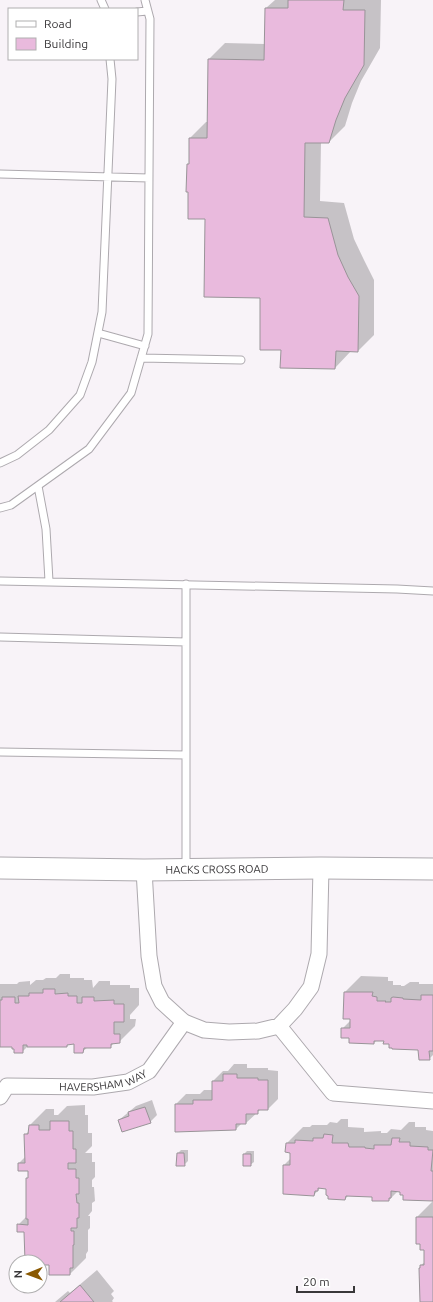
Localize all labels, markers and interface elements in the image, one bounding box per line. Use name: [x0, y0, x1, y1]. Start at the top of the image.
legend: [8, 8, 138, 60]
text: Road: [44, 17, 72, 30]
text: Building: [44, 37, 88, 50]
street label: HACKS CROSS ROAD: [165, 863, 269, 876]
street label: HAVERSHAM WAY: [59, 1067, 149, 1093]
north arrow: [8, 1254, 48, 1294]
scale bar: [297, 1268, 354, 1294]
text: N: [12, 1270, 24, 1278]
text: 20 m: [303, 1275, 330, 1288]

